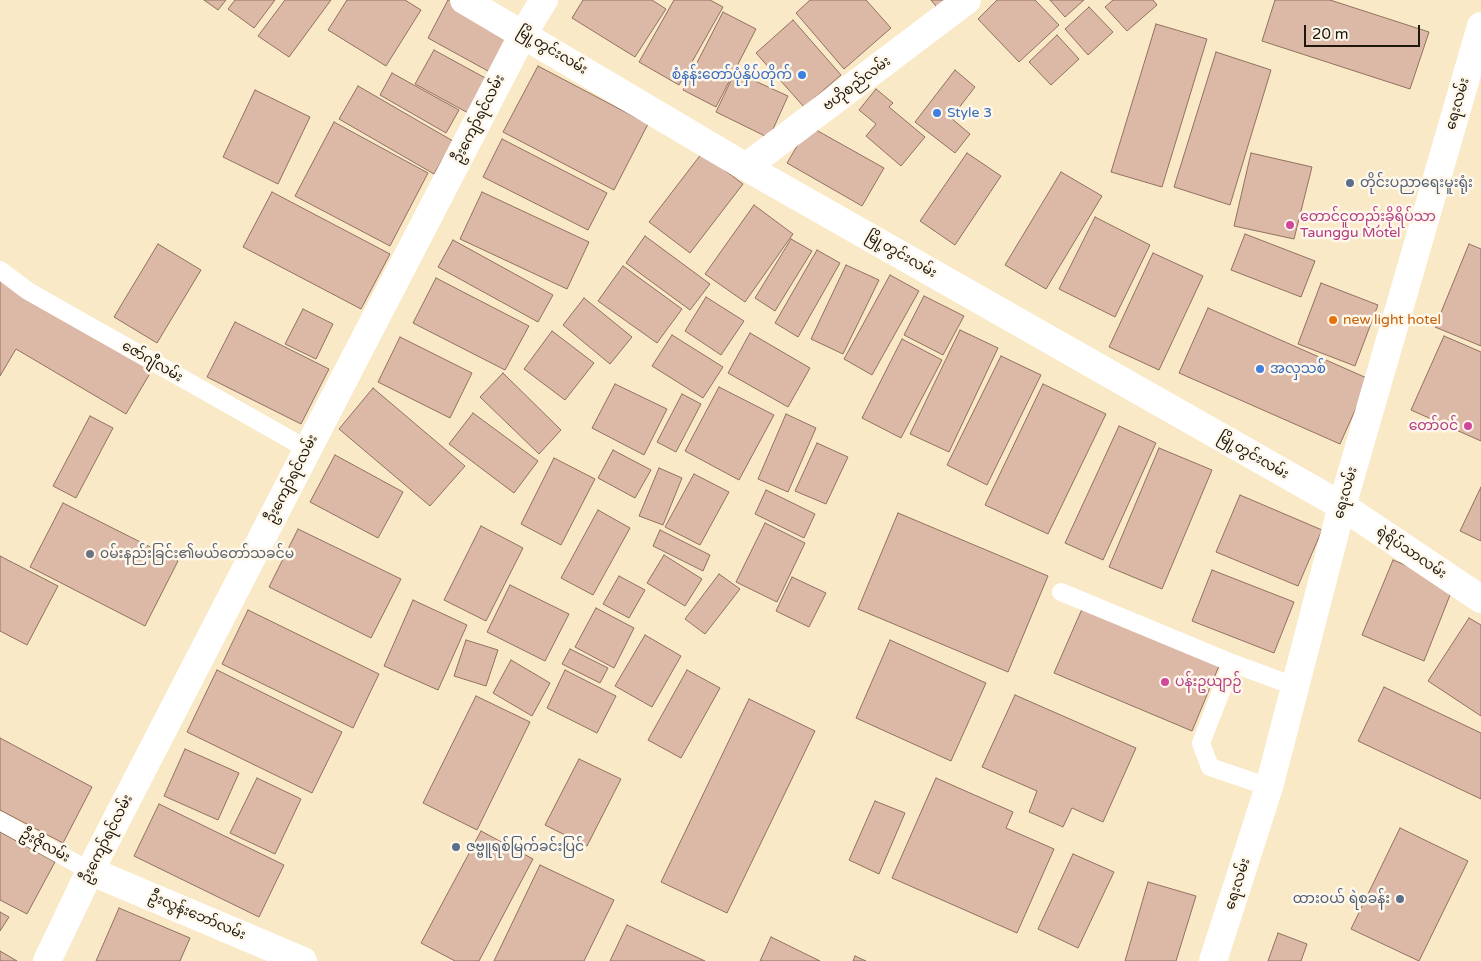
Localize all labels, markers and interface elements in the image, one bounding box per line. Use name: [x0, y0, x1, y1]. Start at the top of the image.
scale bar: [1306, 15, 1422, 47]
street label: မြို့တွင်းလမ်း: [514, 23, 590, 79]
text: 20 m: [1312, 25, 1349, 43]
street label: ဗဟိုစည်လမ်း: [820, 53, 894, 115]
place label: စံနန်းတော်ပုံနှိပ်တိုက်: [672, 67, 792, 83]
marker: စံနန်းတော်ပုံနှိပ်တိုက်: [796, 69, 808, 81]
street label: ဦးကျော်ရင်လမ်း: [449, 72, 509, 166]
street label: ရေးလမ်း: [1443, 76, 1473, 132]
place label: Style 3: [947, 105, 992, 121]
marker: Style 3: [931, 107, 943, 119]
place label: တိုင်းပညာရေးမူးရုံး: [1360, 175, 1473, 191]
marker: တိုင်းပညာရေးမူးရုံး: [1344, 177, 1356, 189]
place label: တောင်ငူတည်းခိုရိပ်သာ Taunggu Motel: [1300, 209, 1436, 242]
marker: တောင်ငူတည်းခိုရိပ်သာ Taunggu Motel: [1284, 219, 1296, 231]
street label: မြို့တွင်းလမ်း: [863, 228, 939, 282]
place label: new light hotel: [1343, 312, 1441, 328]
marker: new light hotel: [1327, 314, 1339, 326]
street label: ဇော်ဂျီလမ်း: [119, 338, 185, 386]
place label: အလှသစ်: [1270, 361, 1326, 377]
marker: အလှသစ်: [1254, 363, 1266, 375]
place label: တော်ဝင်: [1409, 418, 1458, 434]
marker: တော်ဝင်: [1462, 420, 1474, 432]
street label: မြို့တွင်းလမ်း: [1215, 429, 1291, 483]
street label: ဦးကျော်ရင်လမ်း: [262, 432, 322, 526]
street label: ရေးလမ်း: [1331, 465, 1361, 521]
street label: ရဲရိပ်သာလမ်း: [1373, 523, 1449, 583]
place label: ၀မ်းနည်းခြင်း၏မယ်တော်သခင်မ: [100, 546, 294, 562]
marker: ၀မ်းနည်းခြင်း၏မယ်တော်သခင်မ: [84, 548, 96, 560]
place label: ပန်းဥယျာဉ်: [1175, 674, 1242, 690]
marker: ပန်းဥယျာဉ်: [1159, 676, 1171, 688]
street label: ဦးကျော်ရင်လမ်း: [77, 792, 137, 886]
street label: ဦးဇိုလမ်း: [17, 826, 73, 866]
place label: ဇဗ္ဗူရစ်မြက်ခင်းပြင်: [466, 839, 584, 855]
marker: ဇဗ္ဗူရစ်မြက်ခင်းပြင်: [450, 841, 462, 853]
street label: ရေးလမ်း: [1222, 856, 1254, 912]
street label: ဦးလွန်းဘော်လမ်း: [146, 888, 248, 944]
place label: ထားဝယ် ရဲစခန်း: [1293, 891, 1390, 907]
marker: ထားဝယ် ရဲစခန်း: [1394, 893, 1406, 905]

